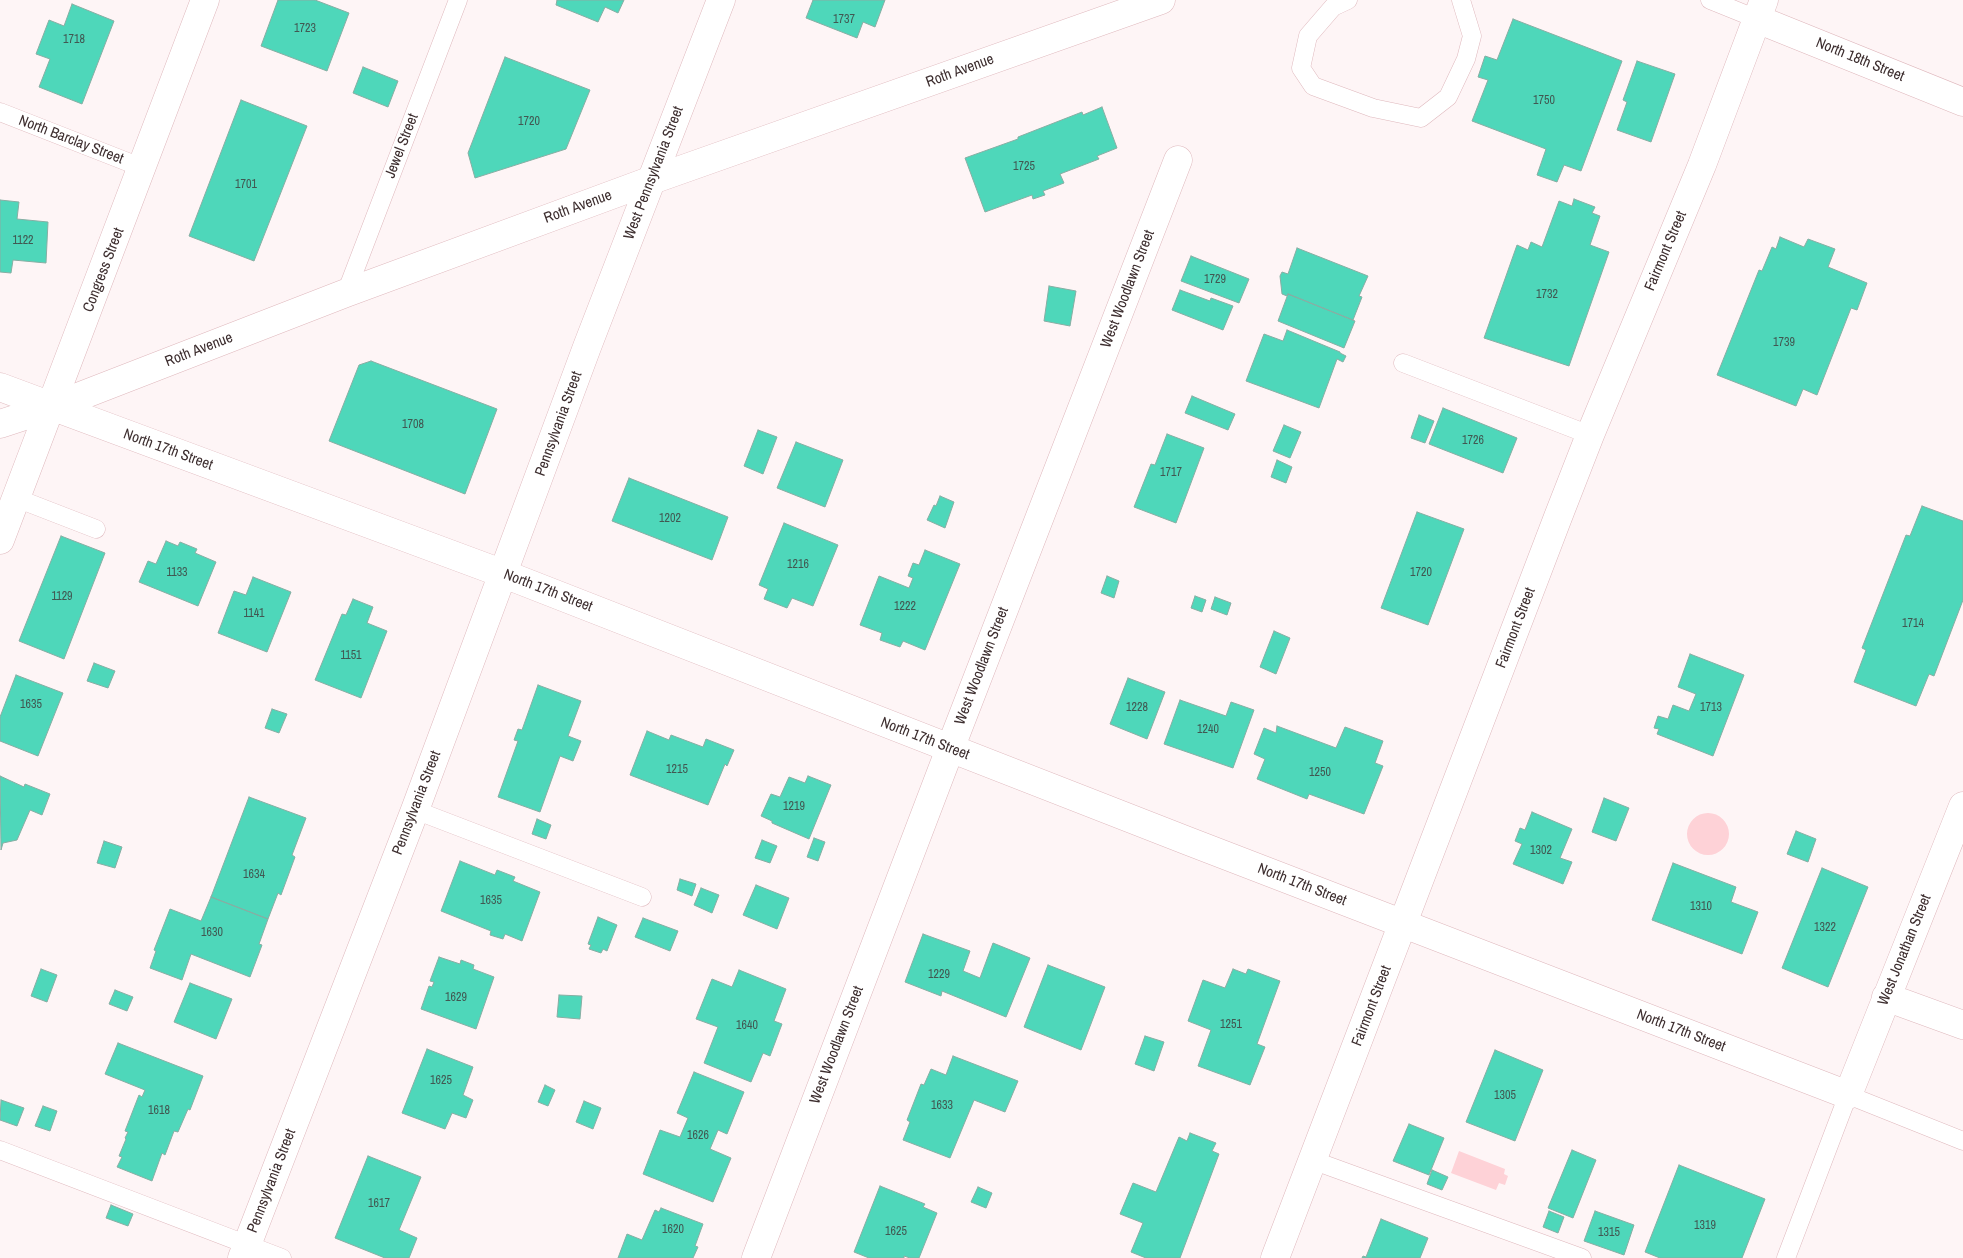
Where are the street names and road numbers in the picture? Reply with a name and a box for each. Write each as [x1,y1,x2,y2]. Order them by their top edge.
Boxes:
street label: North 18th Street [1813,34,1907,86]
street label: Roth Avenue [924,50,996,92]
street label: West Pennsylvania Street [620,104,688,242]
street label: Jewel Street [381,111,423,181]
street label: North Barclay Street [16,112,126,168]
street label: Roth Avenue [542,186,614,228]
street label: Fairmont Street [1641,208,1691,294]
street label: Congress Street [80,225,128,315]
street label: West Woodlawn Street [1097,228,1159,350]
street label: Roth Avenue [163,329,235,371]
street label: Pennsylvania Street [532,369,586,479]
street label: North 17th Street [121,426,215,474]
street label: North 17th Street [501,566,595,616]
street label: Fairmont Street [1492,585,1540,671]
street label: West Woodlawn Street [951,605,1013,727]
street label: North 17th Street [878,714,972,764]
street label: Pennsylvania Street [389,748,445,858]
street label: North 17th Street [1255,860,1349,910]
street label: West Jonathan Street [1875,892,1935,1008]
street label: Fairmont Street [1348,963,1396,1049]
street label: West Woodlawn Street [806,984,868,1106]
street label: North 17th Street [1634,1006,1728,1056]
street label: Pennsylvania Street [244,1126,300,1236]

